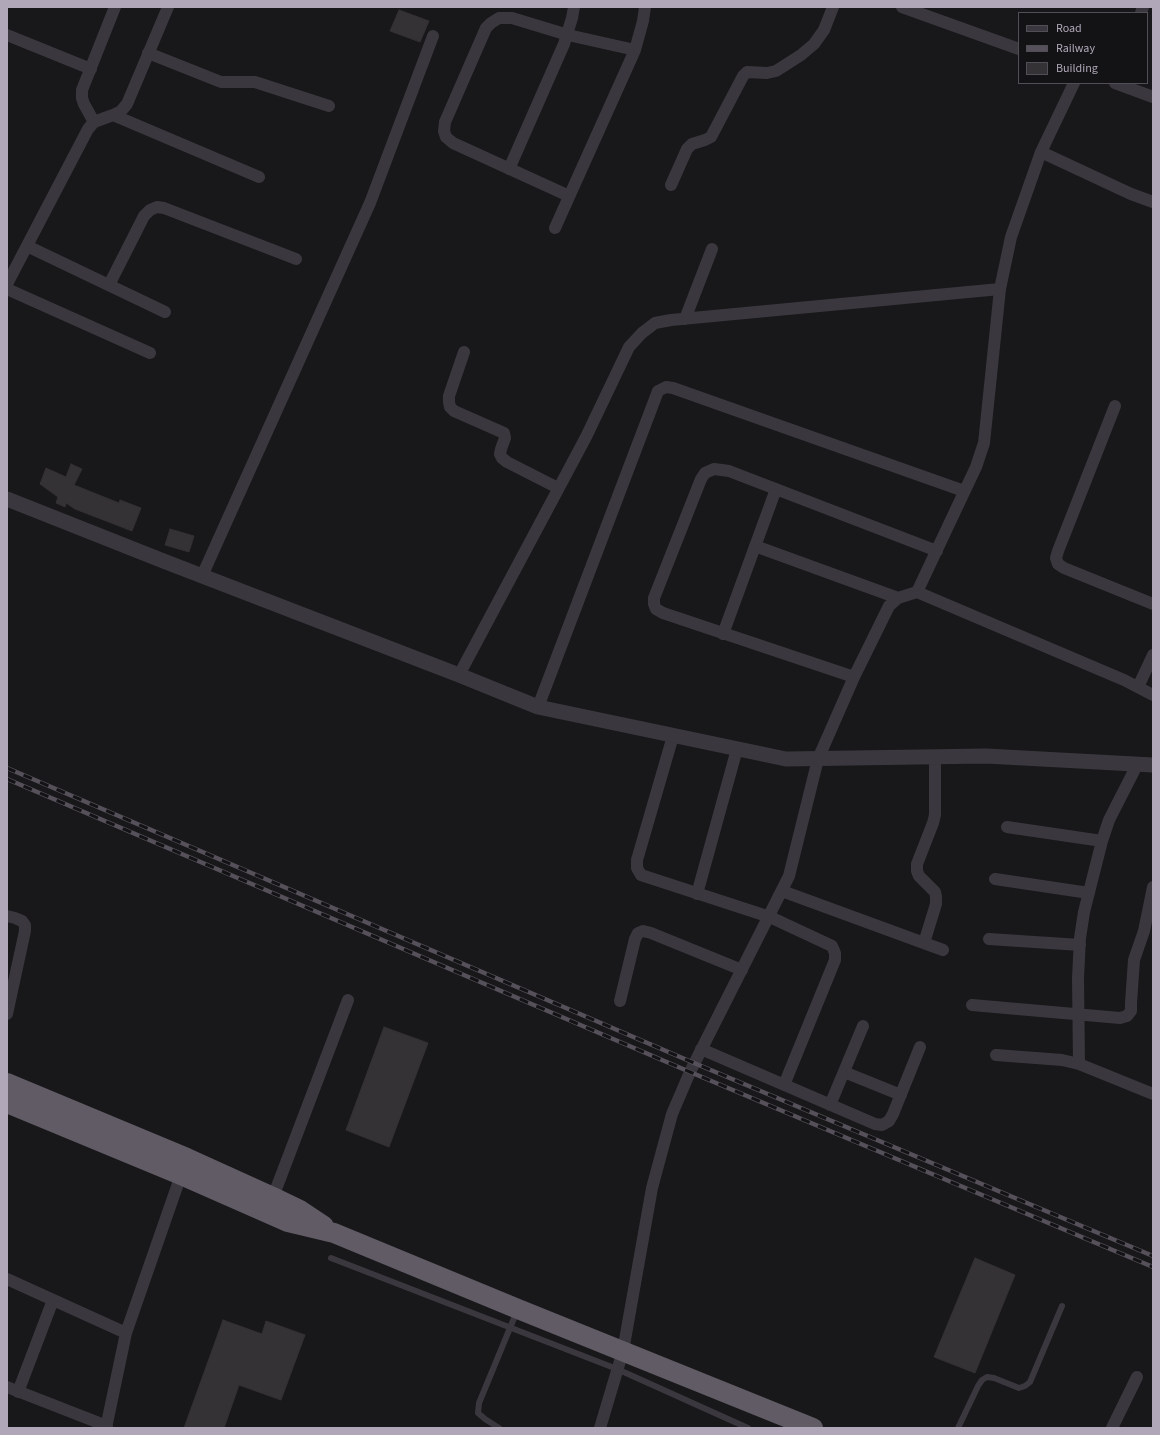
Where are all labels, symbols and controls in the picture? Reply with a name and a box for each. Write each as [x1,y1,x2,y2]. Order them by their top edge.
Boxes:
legend [1018,12,1148,84]
text: Road [1056,20,1082,37]
text: Railway [1056,40,1095,57]
text: Building [1056,60,1098,77]

